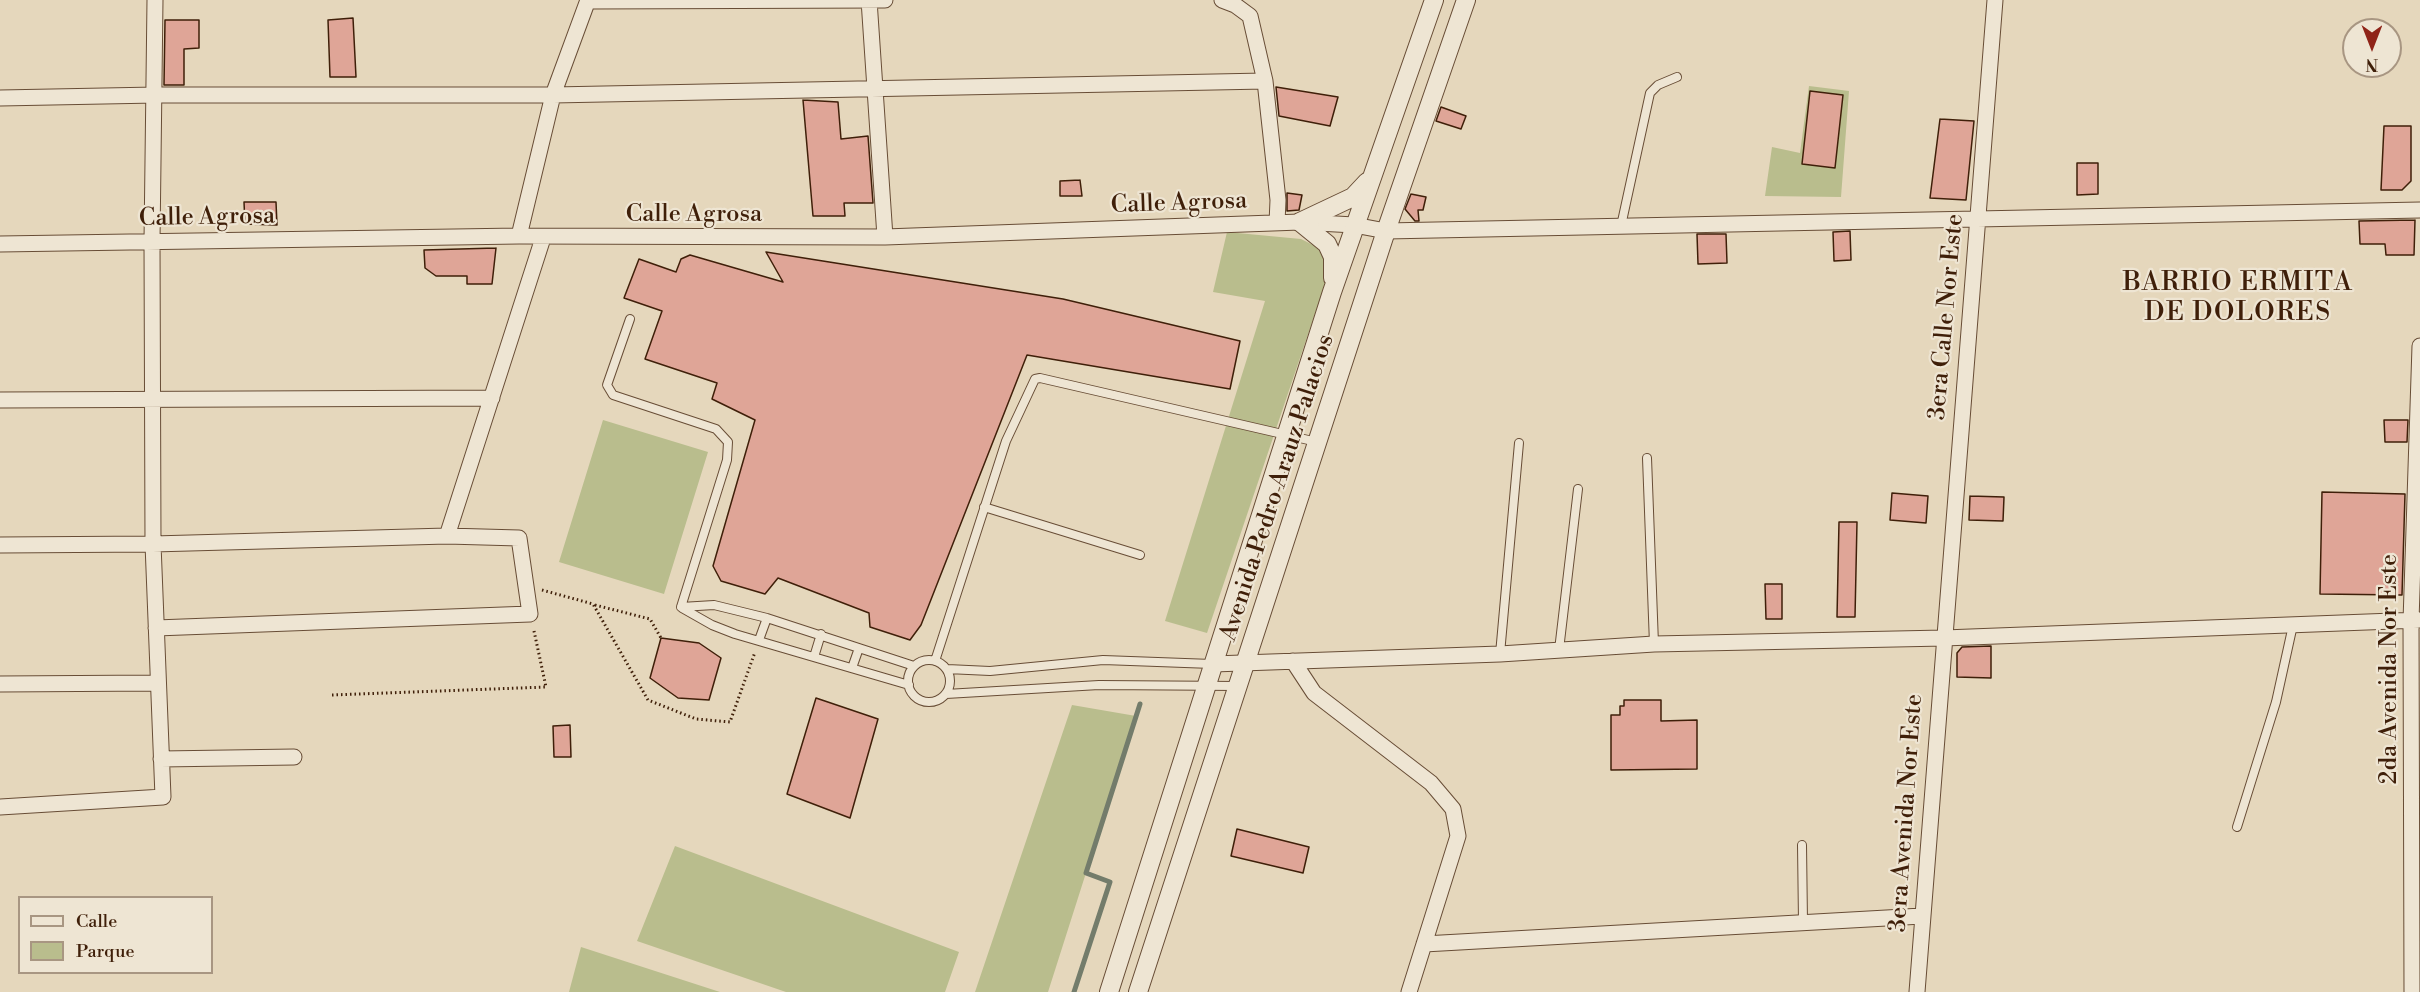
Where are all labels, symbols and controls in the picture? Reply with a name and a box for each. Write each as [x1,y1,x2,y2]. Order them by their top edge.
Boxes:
north arrow [2342,18,2402,78]
text: N [2366,54,2378,74]
street label: Calle Agrosa [1110,187,1248,221]
street label: Calle Agrosa [626,201,762,229]
street label: Calle Agrosa [139,202,275,234]
street label: 3era Calle Nor Este [1924,213,1970,421]
district label: BARRIO ERMITA DE DOLORES [2123,268,2353,330]
street label: Avenida Pedro Arauz Palacios [1215,331,1341,645]
street label: 2da Avenida Nor Este [2376,554,2404,784]
street label: 3era Avenida Nor Este [1884,693,1930,933]
legend [18,896,213,974]
text: Calle [76,910,117,933]
text: Parque [76,940,135,963]

